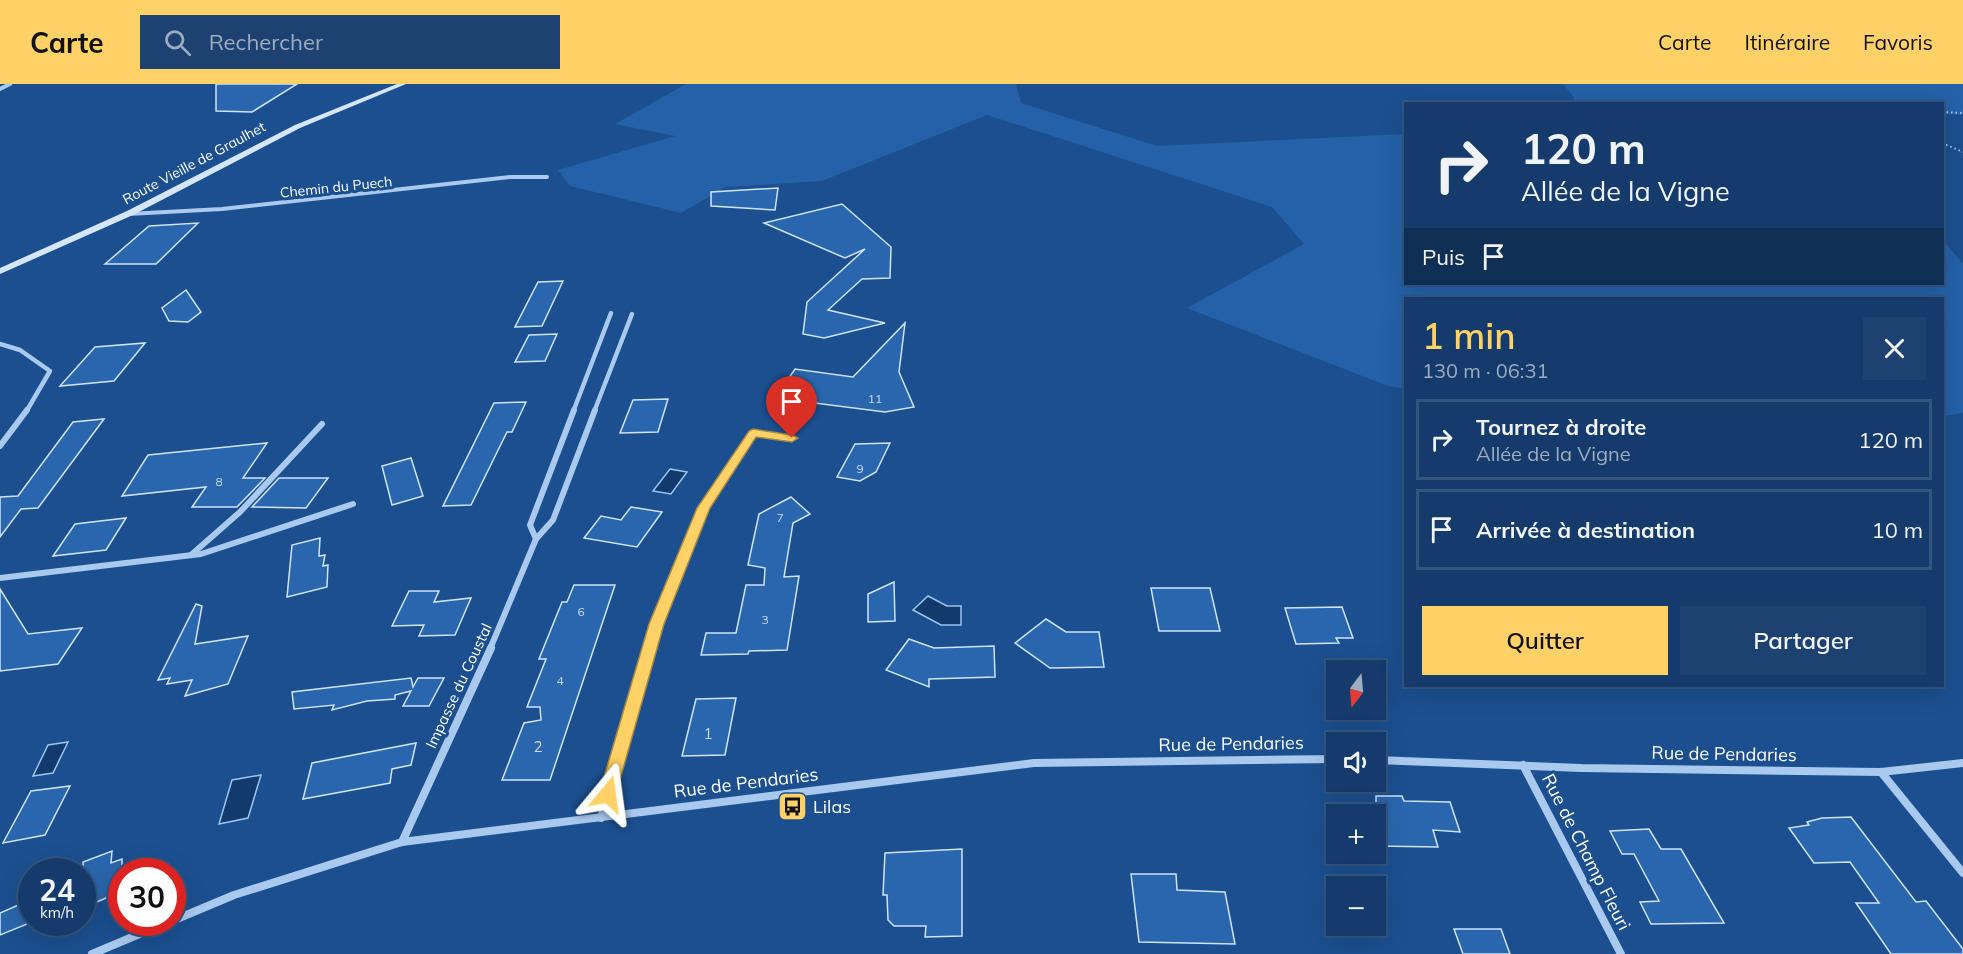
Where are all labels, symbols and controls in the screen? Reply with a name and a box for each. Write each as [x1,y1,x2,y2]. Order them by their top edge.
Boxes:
search box [140,15,560,69]
text: Carte [30,25,104,60]
icon: search [161,26,194,59]
text: Rechercher [209,28,323,56]
text: Carte [1658,29,1712,55]
text: Itinéraire [1745,29,1830,55]
text: Favoris [1863,29,1933,55]
street label: Route Vieille de Graulhet [120,118,269,208]
text: 120 m [1521,122,1646,175]
icon: right [1422,126,1500,204]
street label: Chemin du Puech [279,172,393,202]
text: Allée de la Vigne [1521,174,1730,208]
icon: arrive [1477,240,1510,273]
text: Puis [1422,243,1465,271]
text: 1 min [1422,313,1516,358]
button: close [1863,317,1926,380]
text: 130 m · 06:31 [1422,358,1548,383]
pin [766,376,817,438]
icon: arrive [775,385,808,418]
house number: 11 [868,391,882,406]
text: Tournez à droite [1476,413,1646,441]
icon: right [1425,423,1458,456]
text: 120 m [1858,426,1923,454]
text: Allée de la Vigne [1476,441,1631,466]
house number: 9 [856,461,864,476]
house number: 8 [215,474,223,489]
house number: 7 [776,510,784,525]
icon: arrive [1425,513,1458,546]
text: Arrivée à destination [1476,516,1695,544]
text: 10 m [1872,516,1923,544]
house number: 6 [577,604,585,619]
button: Quitter [1422,606,1668,675]
button: Partager [1680,606,1926,675]
house number: 3 [761,612,769,627]
street label: Impasse du Coustal [421,620,496,751]
north arrow [1326,660,1386,720]
map controls [1326,660,1386,936]
house number: 4 [556,673,564,688]
house number: 1 [703,724,713,743]
street label: Rue de Pendaries [1158,731,1304,756]
button: sound [1326,732,1386,792]
house number: 2 [533,737,543,756]
street label: Rue de Pendaries [1651,741,1797,766]
position arrow [576,762,640,826]
street label: Rue de Pendaries [672,762,820,803]
street label: Rue de Champ Fleuri [1537,769,1636,934]
bus stop icon: Lilas [776,791,808,823]
place label: Lilas [813,795,851,818]
button: + [1326,804,1386,864]
speed limit sign: 30 [108,858,186,936]
text: 24 [39,871,75,909]
button: − [1326,876,1386,936]
text: km/h [40,903,74,922]

